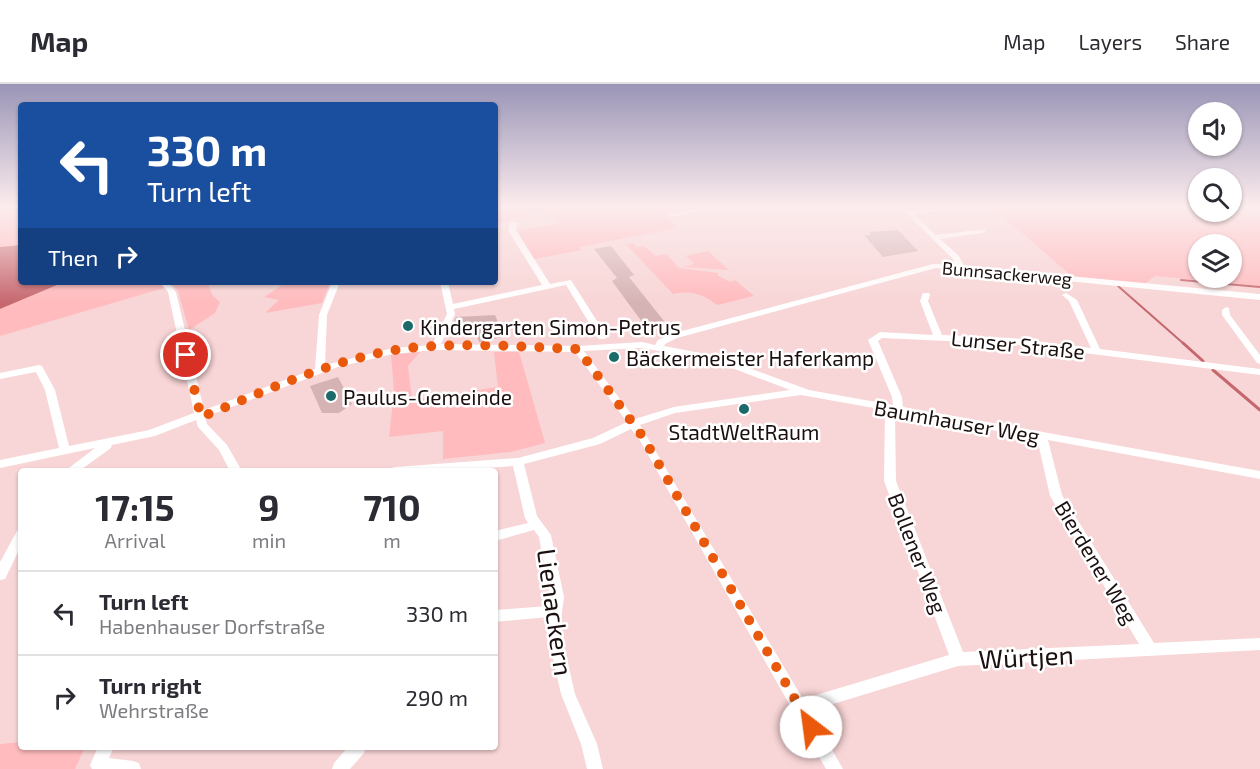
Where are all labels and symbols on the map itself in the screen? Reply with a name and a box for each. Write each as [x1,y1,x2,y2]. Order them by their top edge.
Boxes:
street label: Bunnsackerweg [941,256,1073,290]
place label: Kindergarten Simon-Petrus [420,314,681,339]
marker: Kindergarten Simon-Petrus [401,319,415,333]
street label: Lunser Straße [950,325,1086,363]
pin [160,329,211,380]
place label: Bäckermeister Haferkamp [626,345,874,370]
marker: Bäckermeister Haferkamp [607,350,621,364]
place label: Paulus-Gemeinde [343,384,512,409]
marker: Paulus-Gemeinde [324,389,338,403]
street label: Baumhauser Weg [872,394,1042,448]
marker: StadtWeltRaum [737,402,751,416]
place label: StadtWeltRaum [669,419,820,444]
street label: Bollener Weg [884,489,953,617]
street label: Bierdener Weg [1050,496,1144,628]
street label: Lienackern [532,546,580,678]
street label: Würtjen [978,638,1074,674]
position arrow [779,695,843,759]

